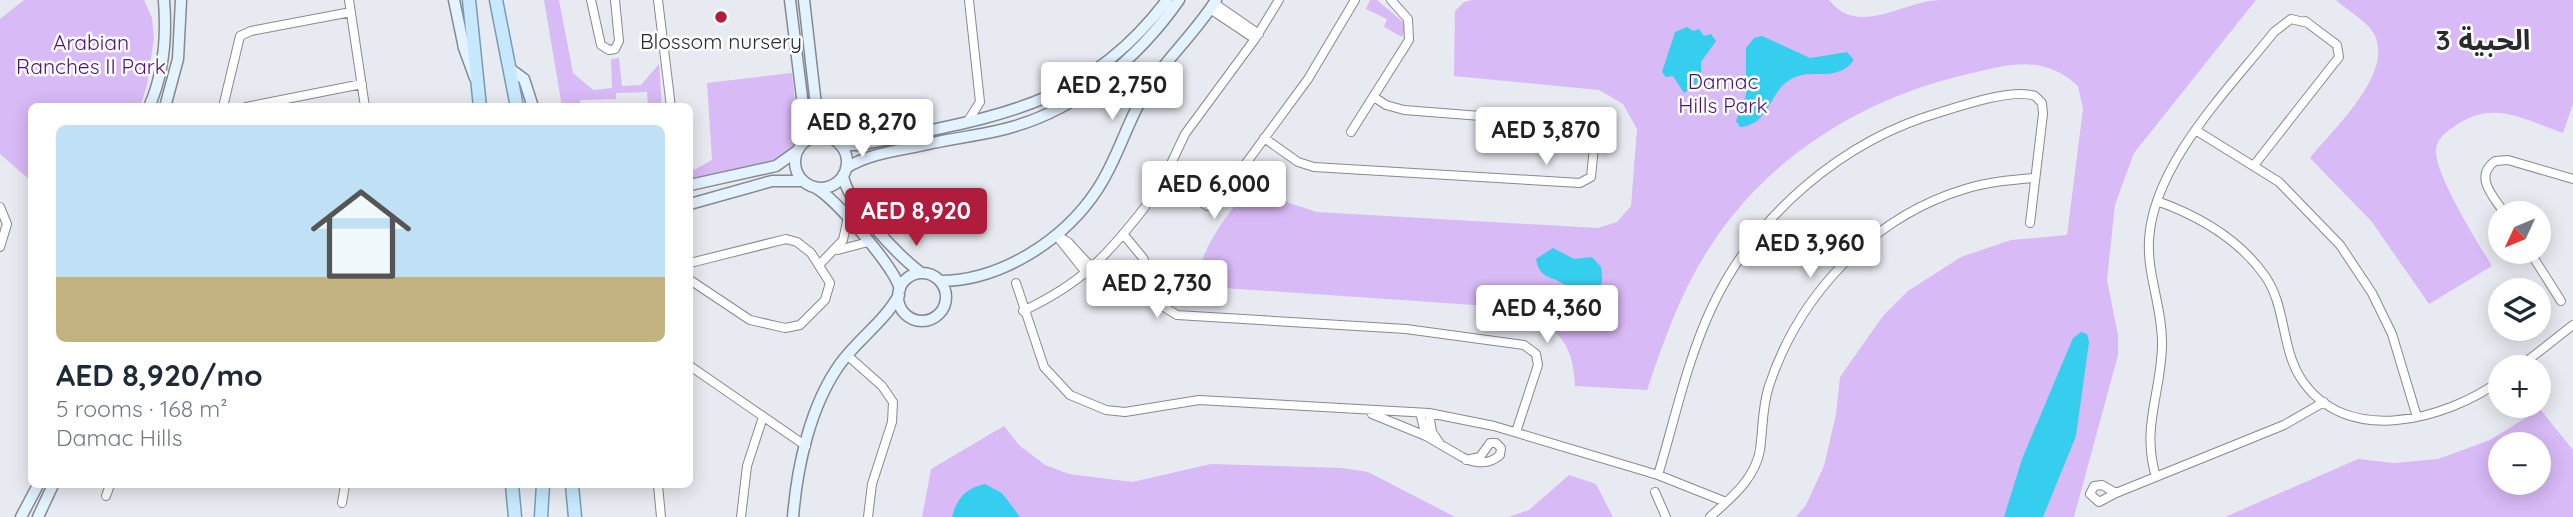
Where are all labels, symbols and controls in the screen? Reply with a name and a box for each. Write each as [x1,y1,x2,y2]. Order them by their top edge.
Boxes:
marker: Blossom nursery [713,9,729,25]
district label: الحبية 3 [2436,22,2530,57]
place label: Blossom nursery [640,28,802,54]
park label: Arabian Ranches II Park [16,29,166,79]
pin: AED 2,750 [1032,62,1192,122]
park label: Damac Hills Park [1678,68,1768,118]
text: AED 2,750 [1057,70,1167,99]
pin: AED 8,270 [782,100,942,159]
text: AED 8,270 [807,107,917,136]
pin: AED 3,870 [1466,108,1626,167]
text: AED 3,870 [1492,115,1600,144]
pin: AED 6,000 [1134,162,1294,221]
text: AED 6,000 [1158,169,1270,198]
icon: home [298,171,424,297]
pin: AED 8,920 [836,188,996,248]
text: AED 8,920 [861,196,971,225]
north arrow [2488,201,2552,264]
map controls [2488,201,2551,495]
pin: AED 3,960 [1730,220,1890,280]
text: AED 3,960 [1755,228,1865,257]
pin: AED 2,730 [1077,260,1237,320]
text: AED 2,730 [1102,268,1212,297]
button: layers [2488,278,2551,341]
pin: AED 4,360 [1467,286,1627,345]
text: AED 4,360 [1492,293,1602,322]
button: + [2488,355,2551,418]
text: AED 8,920/mo [56,356,263,394]
text: 5 rooms · 168 m² [56,394,228,423]
text: Damac Hills [56,423,182,452]
button: − [2488,432,2551,495]

